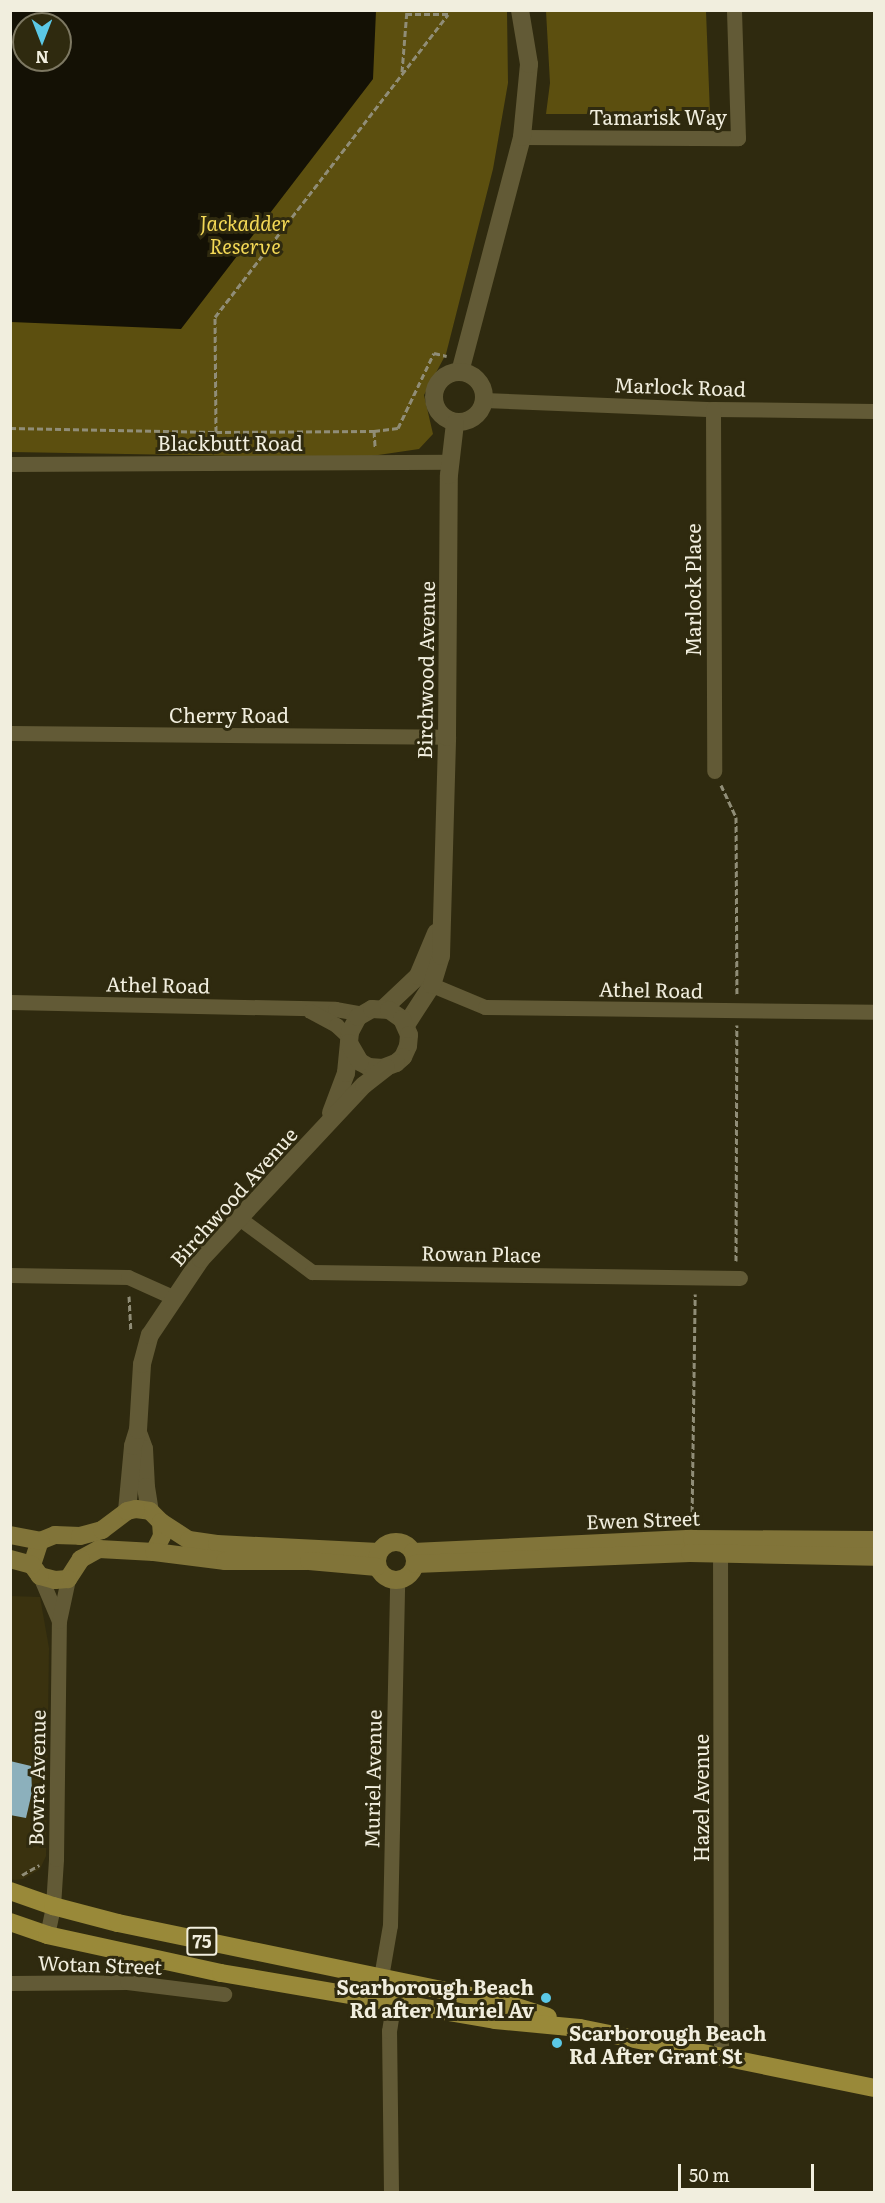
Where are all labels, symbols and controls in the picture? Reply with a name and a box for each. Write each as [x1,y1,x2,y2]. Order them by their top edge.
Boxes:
north arrow [12,12,72,72]
text: N [35,46,49,70]
street label: Tamarisk Way [589,104,727,128]
park label: Jackadder Reserve [200,210,290,257]
street label: Marlock Road [614,372,746,400]
street label: Blackbutt Road [157,430,303,454]
street label: Marlock Place [680,523,704,657]
street label: Birchwood Avenue [411,581,439,759]
street label: Cherry Road [169,702,289,726]
street label: Athel Road [106,971,210,997]
street label: Athel Road [599,976,703,1002]
street label: Birchwood Avenue [164,1122,302,1270]
street label: Rowan Place [421,1240,541,1266]
street label: Ewen Street [586,1505,700,1533]
street label: Muriel Avenue [359,1709,385,1849]
street label: Bowra Avenue [23,1710,49,1846]
street label: Hazel Avenue [688,1734,712,1862]
road number: 75 [186,1926,218,1956]
street label: Wotan Street [37,1950,163,1978]
place label: Scarborough Beach Rd after Muriel Av [336,1974,534,2021]
marker: Scarborough Beach Rd after Muriel Av [539,1991,553,2005]
place label: Scarborough Beach Rd After Grant St [569,2020,767,2067]
marker: Scarborough Beach Rd After Grant St [550,2036,564,2050]
scale bar [681,2152,818,2190]
text: 50 m [689,2161,730,2188]

